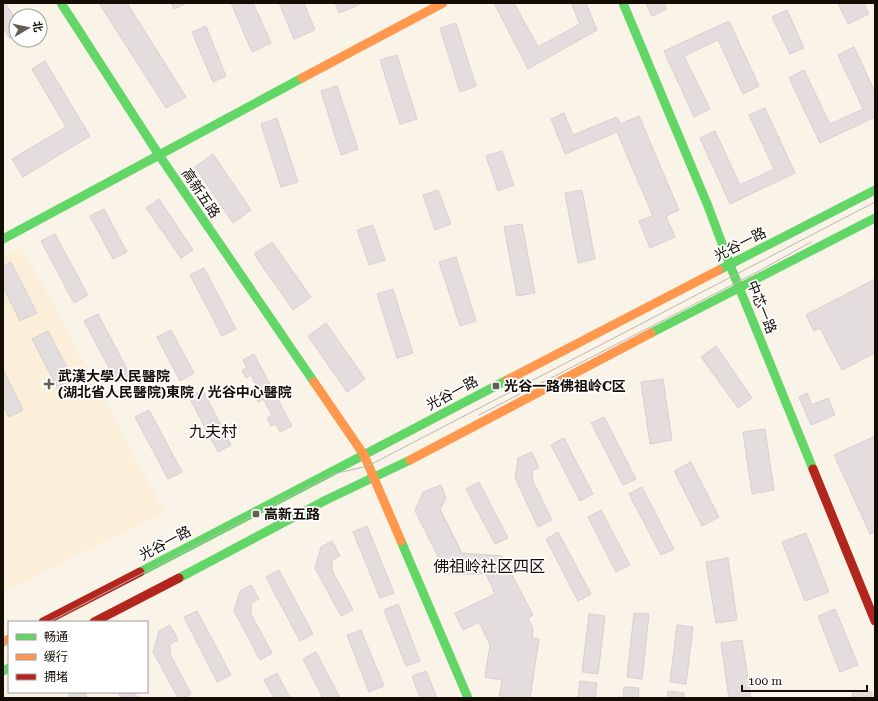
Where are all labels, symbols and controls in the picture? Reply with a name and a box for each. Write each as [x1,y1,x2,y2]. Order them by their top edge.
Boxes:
north arrow [8,8,48,48]
text: 北 [30,20,45,33]
street label: 高新五路 [179,165,223,221]
street label: 光谷一路 [711,224,769,264]
street label: 中芯一路 [744,278,780,336]
place label: 武漢大學人民醫院 (湖北省人民醫院)東院 / 光谷中心醫院 [58,368,292,400]
street label: 光谷一路 [424,373,480,413]
marker: 武漢大學人民醫院 (湖北省人民醫院)東院 / 光谷中心醫院 [43,378,55,390]
place label: 光谷一路佛祖岭C区 [504,378,626,394]
marker: 光谷一路佛祖岭C区 [491,381,501,391]
district label: 九夫村 [189,422,237,441]
place label: 高新五路 [264,506,320,522]
marker: 高新五路 [251,509,261,519]
street label: 光谷一路 [137,523,193,563]
district label: 佛祖岭社区四区 [433,557,545,576]
legend [8,621,148,693]
text: 畅通 [44,630,68,644]
text: 缓行 [44,650,68,664]
scale bar [742,667,867,693]
text: 拥堵 [44,670,68,684]
text: 100 m [748,674,782,688]

